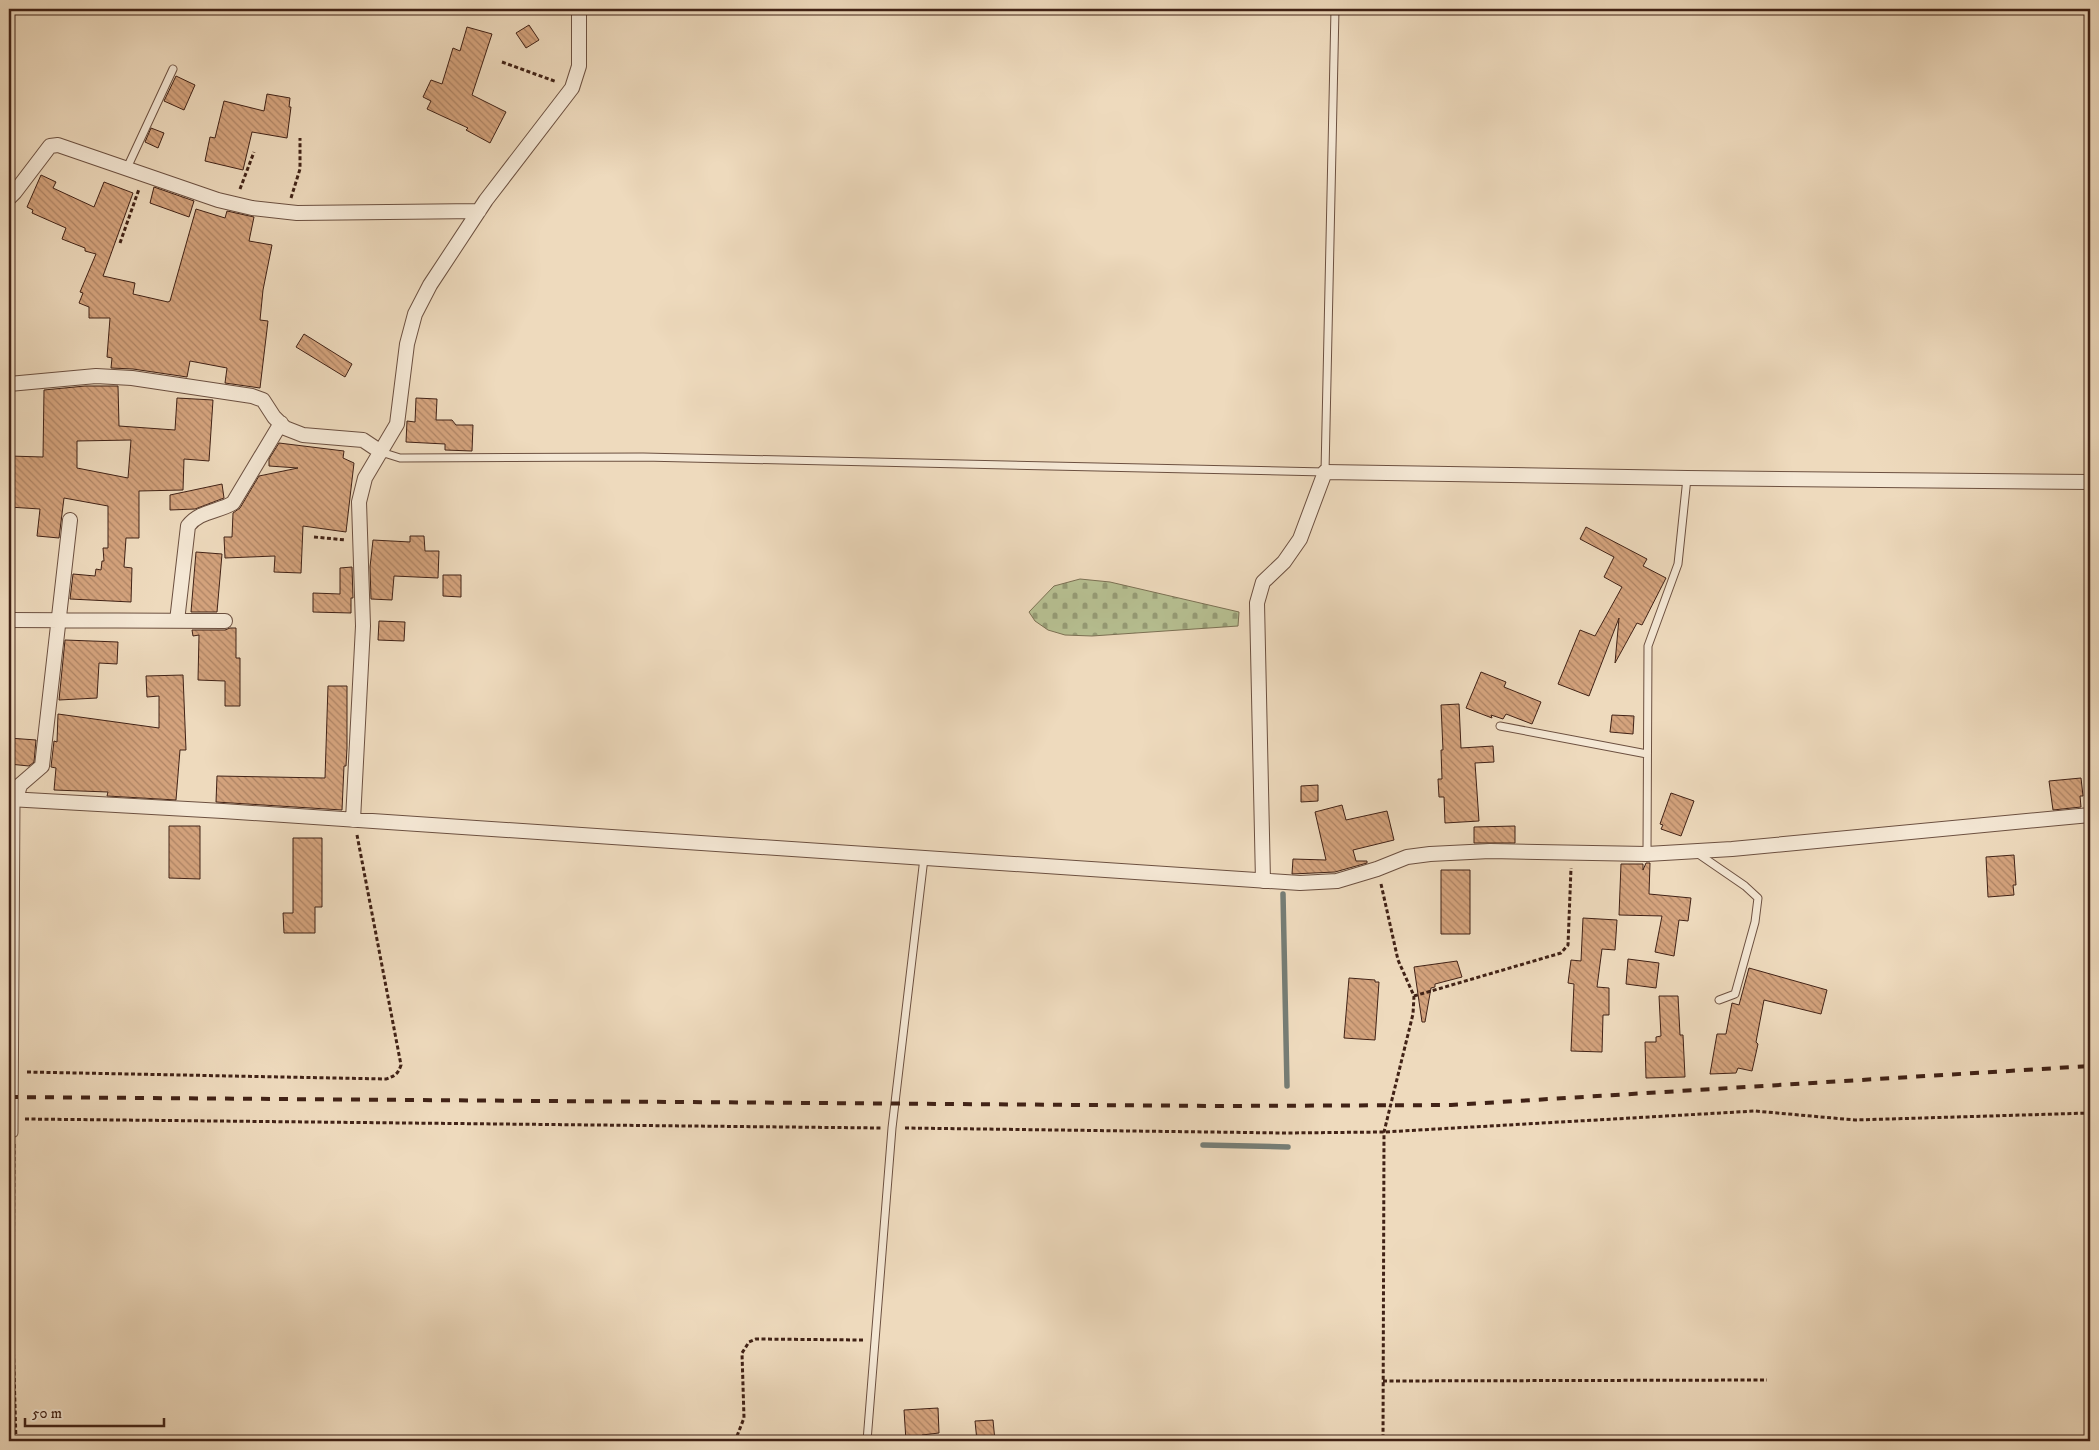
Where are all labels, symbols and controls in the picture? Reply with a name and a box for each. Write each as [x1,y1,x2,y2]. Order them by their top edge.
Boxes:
scale bar [25,1395,164,1427]
text: 50 m [32,1404,62,1423]

